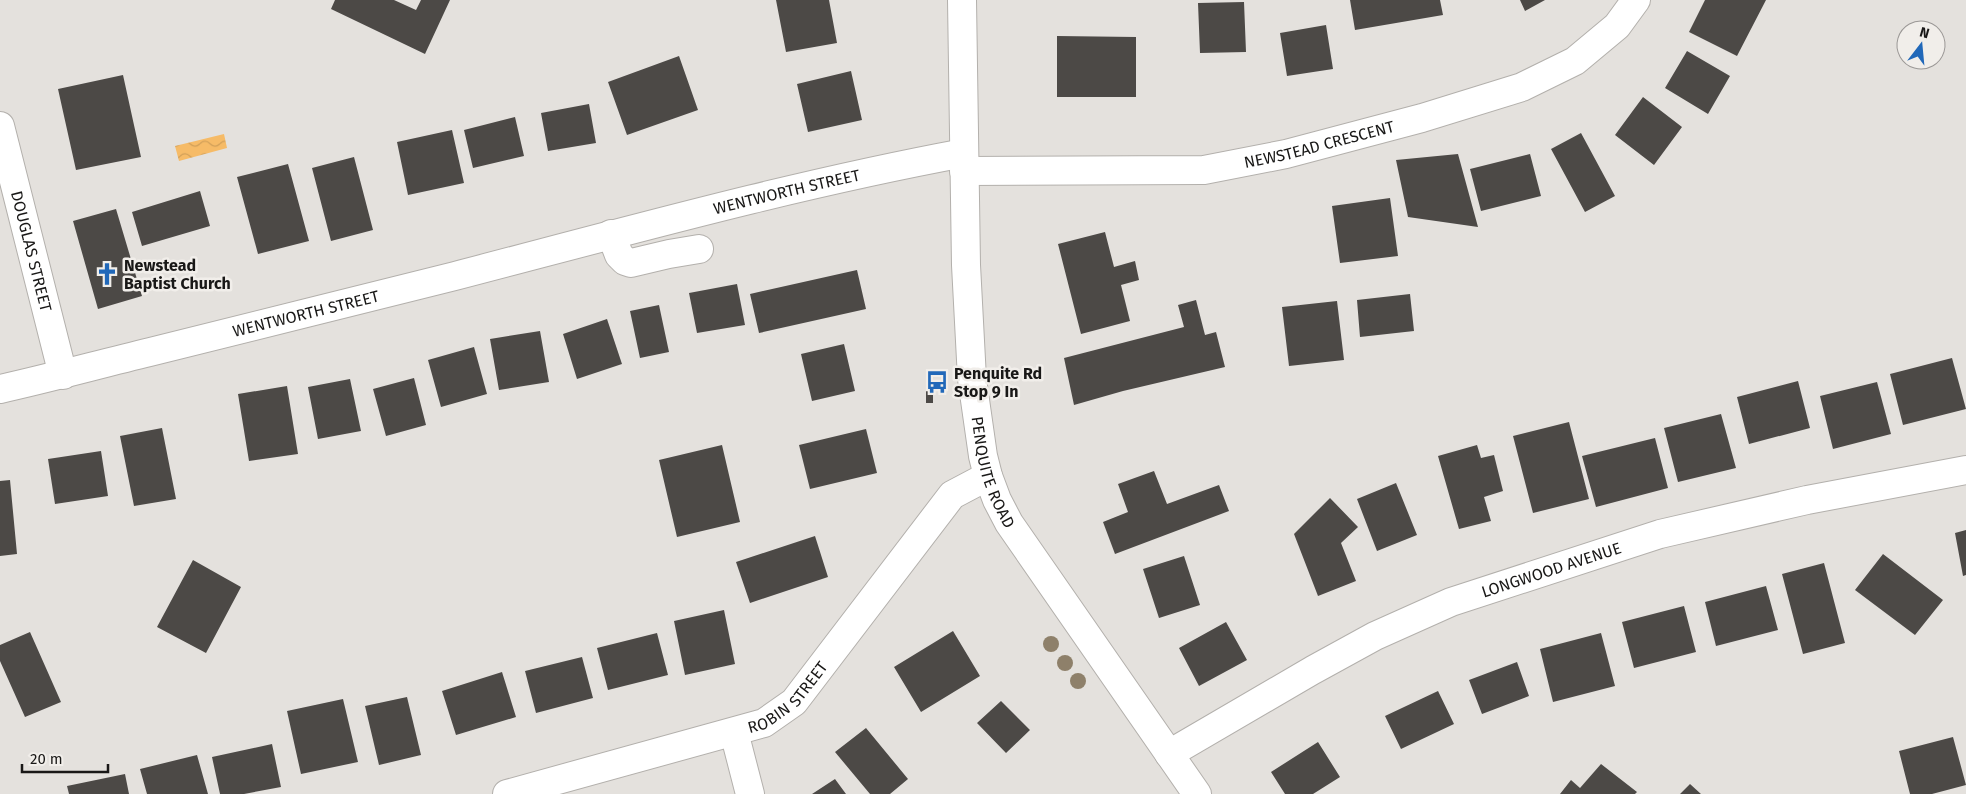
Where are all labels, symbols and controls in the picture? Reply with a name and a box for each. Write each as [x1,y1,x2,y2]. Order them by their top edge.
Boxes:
north arrow [1896,20,1946,70]
text: N [1918,24,1931,42]
street label: NEWSTEAD CRESCENT [1242,116,1397,171]
street label: WENTWORTH STREET [711,165,862,218]
street label: DOUGLAS STREET [7,189,56,314]
place label: Newstead Baptist Church [124,256,231,293]
church icon: Newstead Baptist Church [94,261,120,287]
street label: WENTWORTH STREET [231,286,382,340]
place label: Penquite Rd Stop 9 In [954,364,1042,401]
bus stop icon: Penquite Rd Stop 9 In [924,369,950,395]
street label: PENQUITE ROAD [968,415,1019,531]
street label: LONGWOOD AVENUE [1479,538,1623,601]
street label: ROBIN STREET [745,657,832,737]
scale bar [22,742,109,774]
text: 20 m [30,750,63,768]

